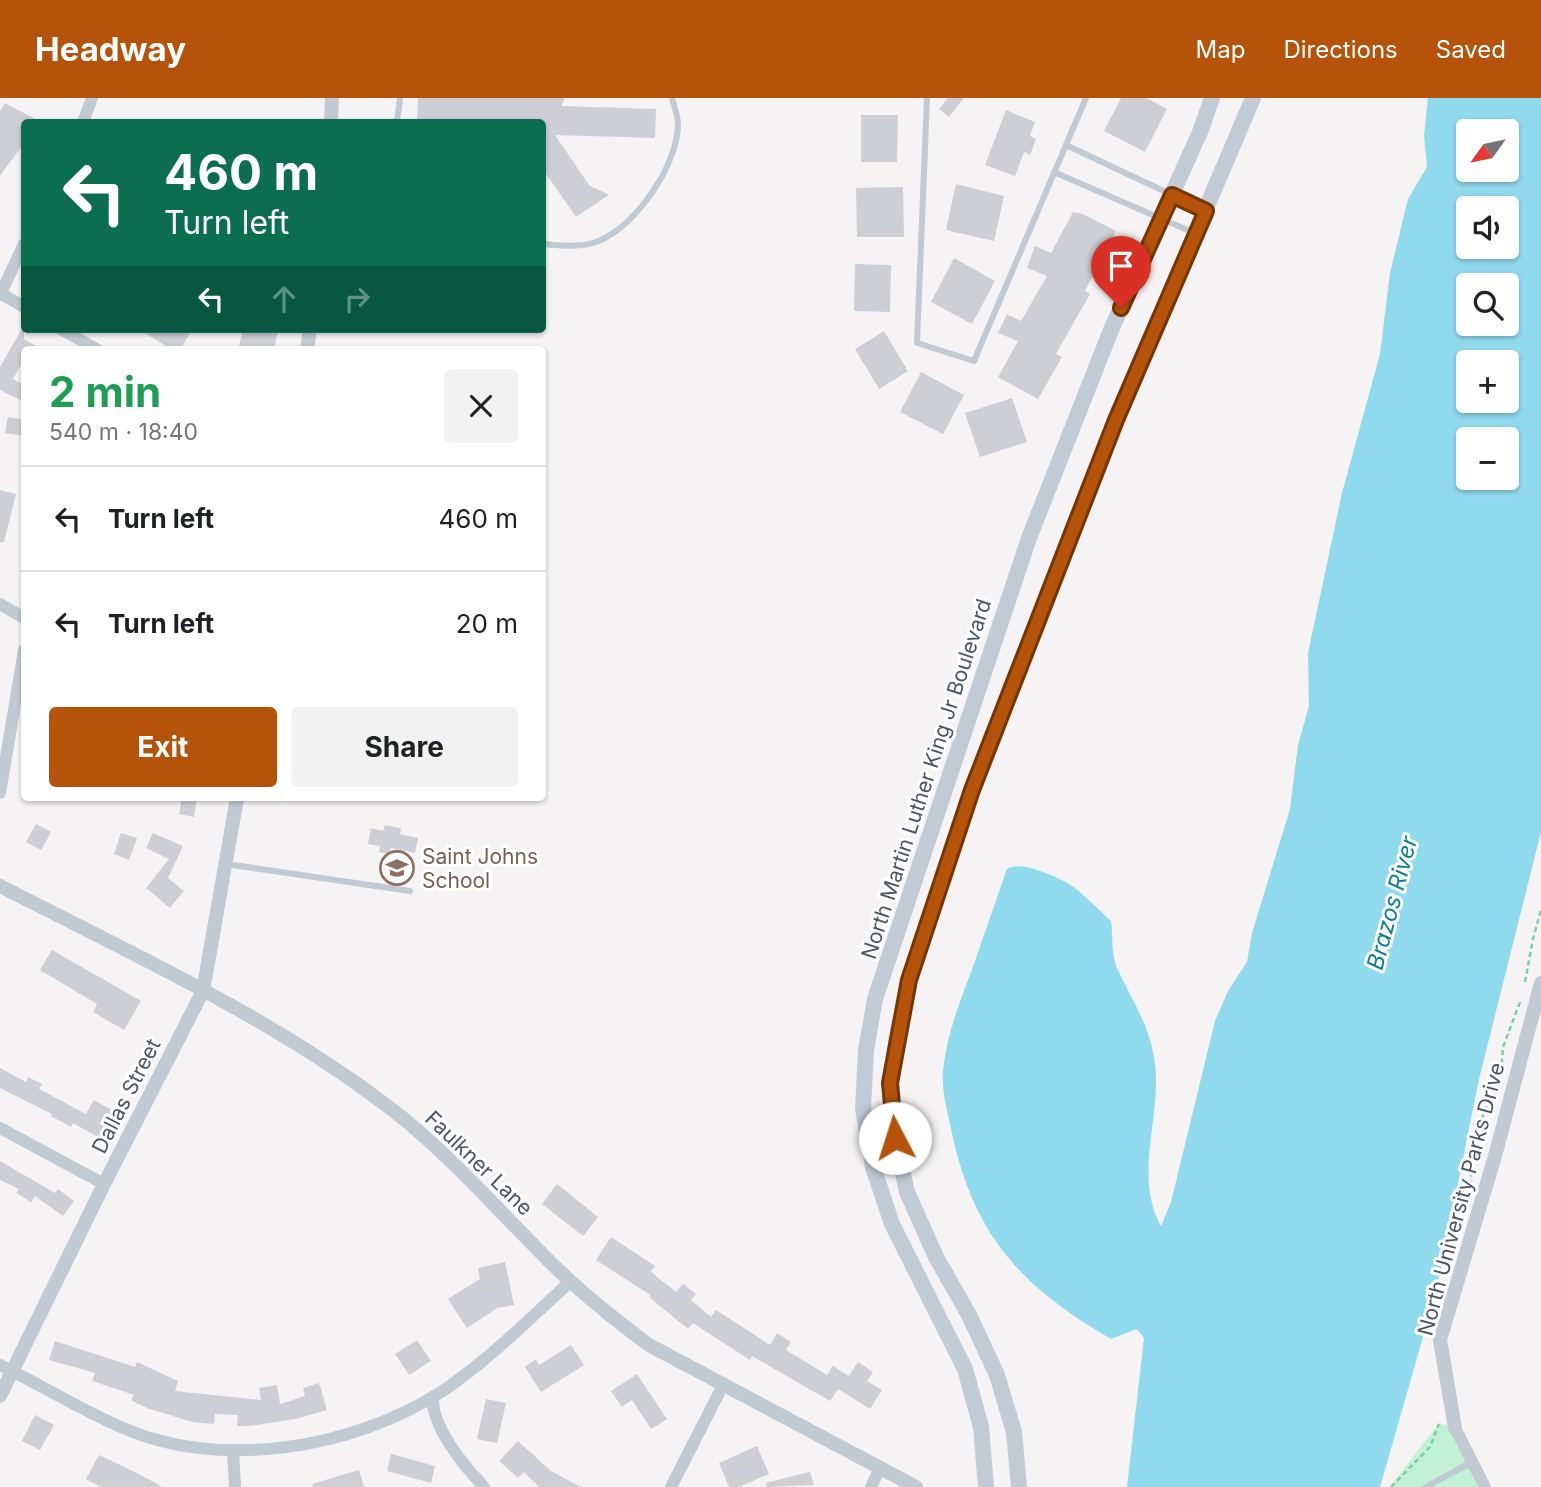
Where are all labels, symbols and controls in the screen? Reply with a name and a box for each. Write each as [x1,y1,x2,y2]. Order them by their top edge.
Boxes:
text: Headway [35,29,186,69]
text: Map [1196,35,1245,64]
text: Directions [1283,35,1398,64]
text: Saved [1436,35,1506,64]
north arrow [1456,119,1519,182]
map controls [1456,119,1519,490]
text: 460 m [164,143,318,202]
icon: left [49,147,140,238]
button: sound [1456,196,1519,259]
text: Turn left [164,203,289,242]
pin [1091,236,1151,308]
icon: arrive [1102,247,1140,285]
button: search [1456,273,1519,336]
icon: left [192,280,230,318]
icon: ahead [265,280,303,318]
icon: right [338,280,376,318]
button: + [1456,350,1519,413]
text: 2 min [49,366,161,417]
button: close [444,369,518,443]
text: 540 m · 18:40 [49,418,198,446]
button: − [1456,427,1519,490]
icon: left [49,500,87,538]
text: Turn left [108,503,214,534]
text: 460 m [439,503,518,534]
street label: North Martin Luther King Jr Boulevard [856,596,996,962]
icon: left [49,605,87,643]
text: Turn left [108,608,214,639]
text: 20 m [456,608,518,639]
button: Exit [49,707,277,787]
button: Share [291,707,518,787]
water label: Brazos River [1361,832,1424,973]
place label: Saint Johns School [422,844,538,893]
school or university icon: Saint Johns School [378,849,416,887]
street label: Dallas Street [86,1034,166,1157]
street label: North University Parks Drive [1412,1060,1510,1338]
position arrow [858,1101,932,1175]
street label: Faulkner Lane [420,1106,538,1220]

